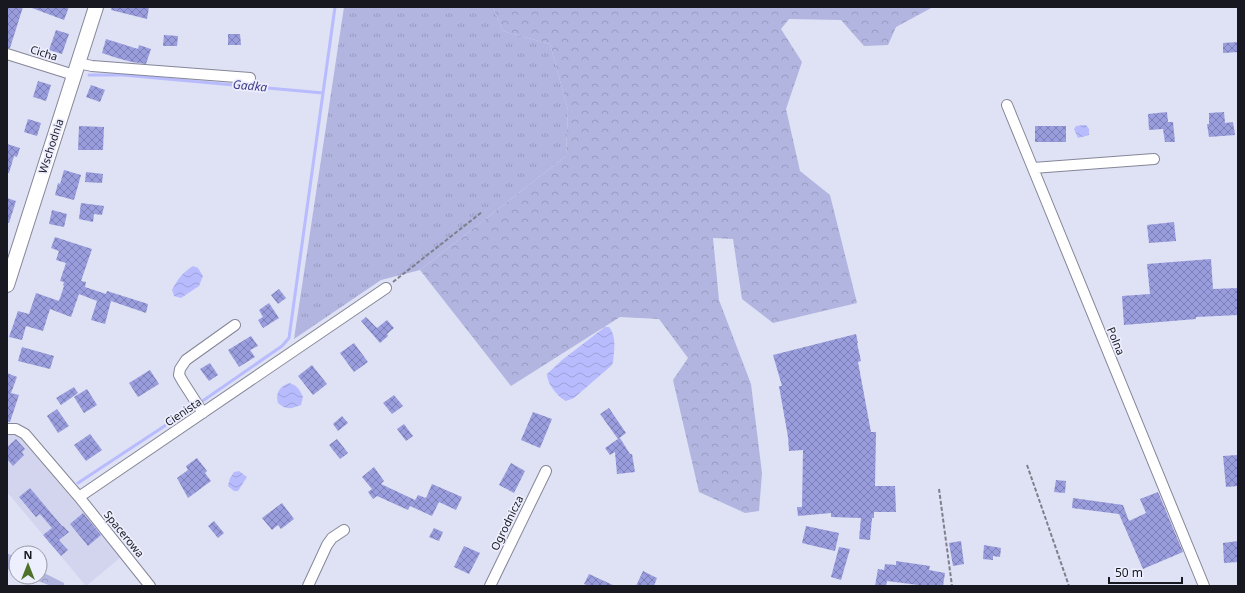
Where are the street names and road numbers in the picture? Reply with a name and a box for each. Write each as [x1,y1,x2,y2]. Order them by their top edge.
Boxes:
street label: Cicha [29,41,60,64]
street label: Wschodnia [35,117,66,175]
street label: Polna [1104,325,1129,357]
street label: Cienista [162,394,204,429]
street label: Ogrodnicza [487,493,526,553]
street label: Spacerowa [101,507,148,560]

